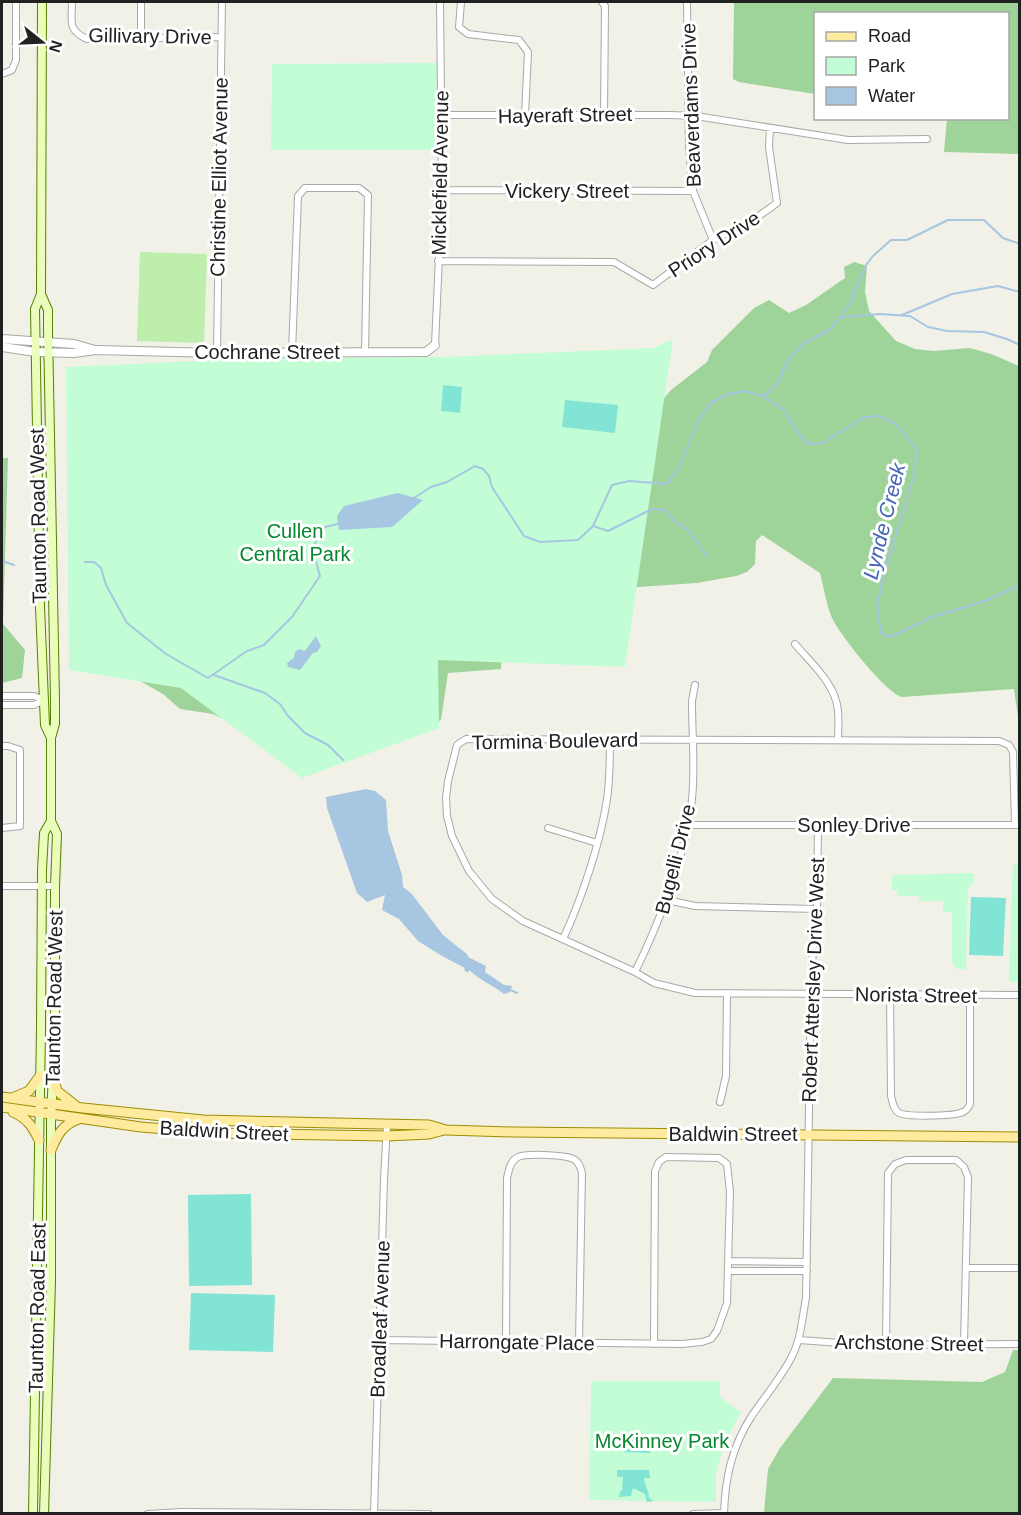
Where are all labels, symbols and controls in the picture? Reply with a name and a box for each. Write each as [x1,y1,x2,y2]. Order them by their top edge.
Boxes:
north arrow [12,12,72,72]
legend [814,12,1009,120]
street label: Beaverdams Drive [677,22,705,188]
street label: Gillivary Drive [88,24,212,48]
text: Road [868,26,911,46]
text: N [46,38,66,55]
text: Park [868,56,906,76]
street label: Christine Elliot Avenue [206,77,232,277]
text: Water [868,86,915,106]
street label: Micklefield Avenue [428,90,452,256]
street label: Hayeraft Street [498,103,633,127]
street label: Vickery Street [505,180,630,202]
street label: Priory Drive [664,206,764,282]
street label: Cochrane Street [194,341,340,363]
street label: Taunton Road West [25,428,51,604]
water label: Lynde Creek [858,459,910,581]
park label: Cullen Central Park [239,520,352,565]
street label: Tormina Boulevard [471,729,639,753]
street label: Bugelli Drive [651,802,699,916]
street label: Sonley Drive [797,814,911,836]
street label: Robert Attersley Drive West [798,857,828,1103]
street label: Taunton Road West [41,910,67,1086]
street label: Norista Street [855,983,978,1007]
street label: Baldwin Street [159,1117,289,1145]
street label: Baldwin Street [669,1123,798,1145]
street label: Taunton Road East [25,1222,49,1393]
street label: Broadleaf Avenue [366,1240,394,1398]
street label: Harrongate Place [439,1330,595,1354]
street label: Archstone Street [834,1331,984,1355]
park label: McKinney Park [595,1430,730,1452]

